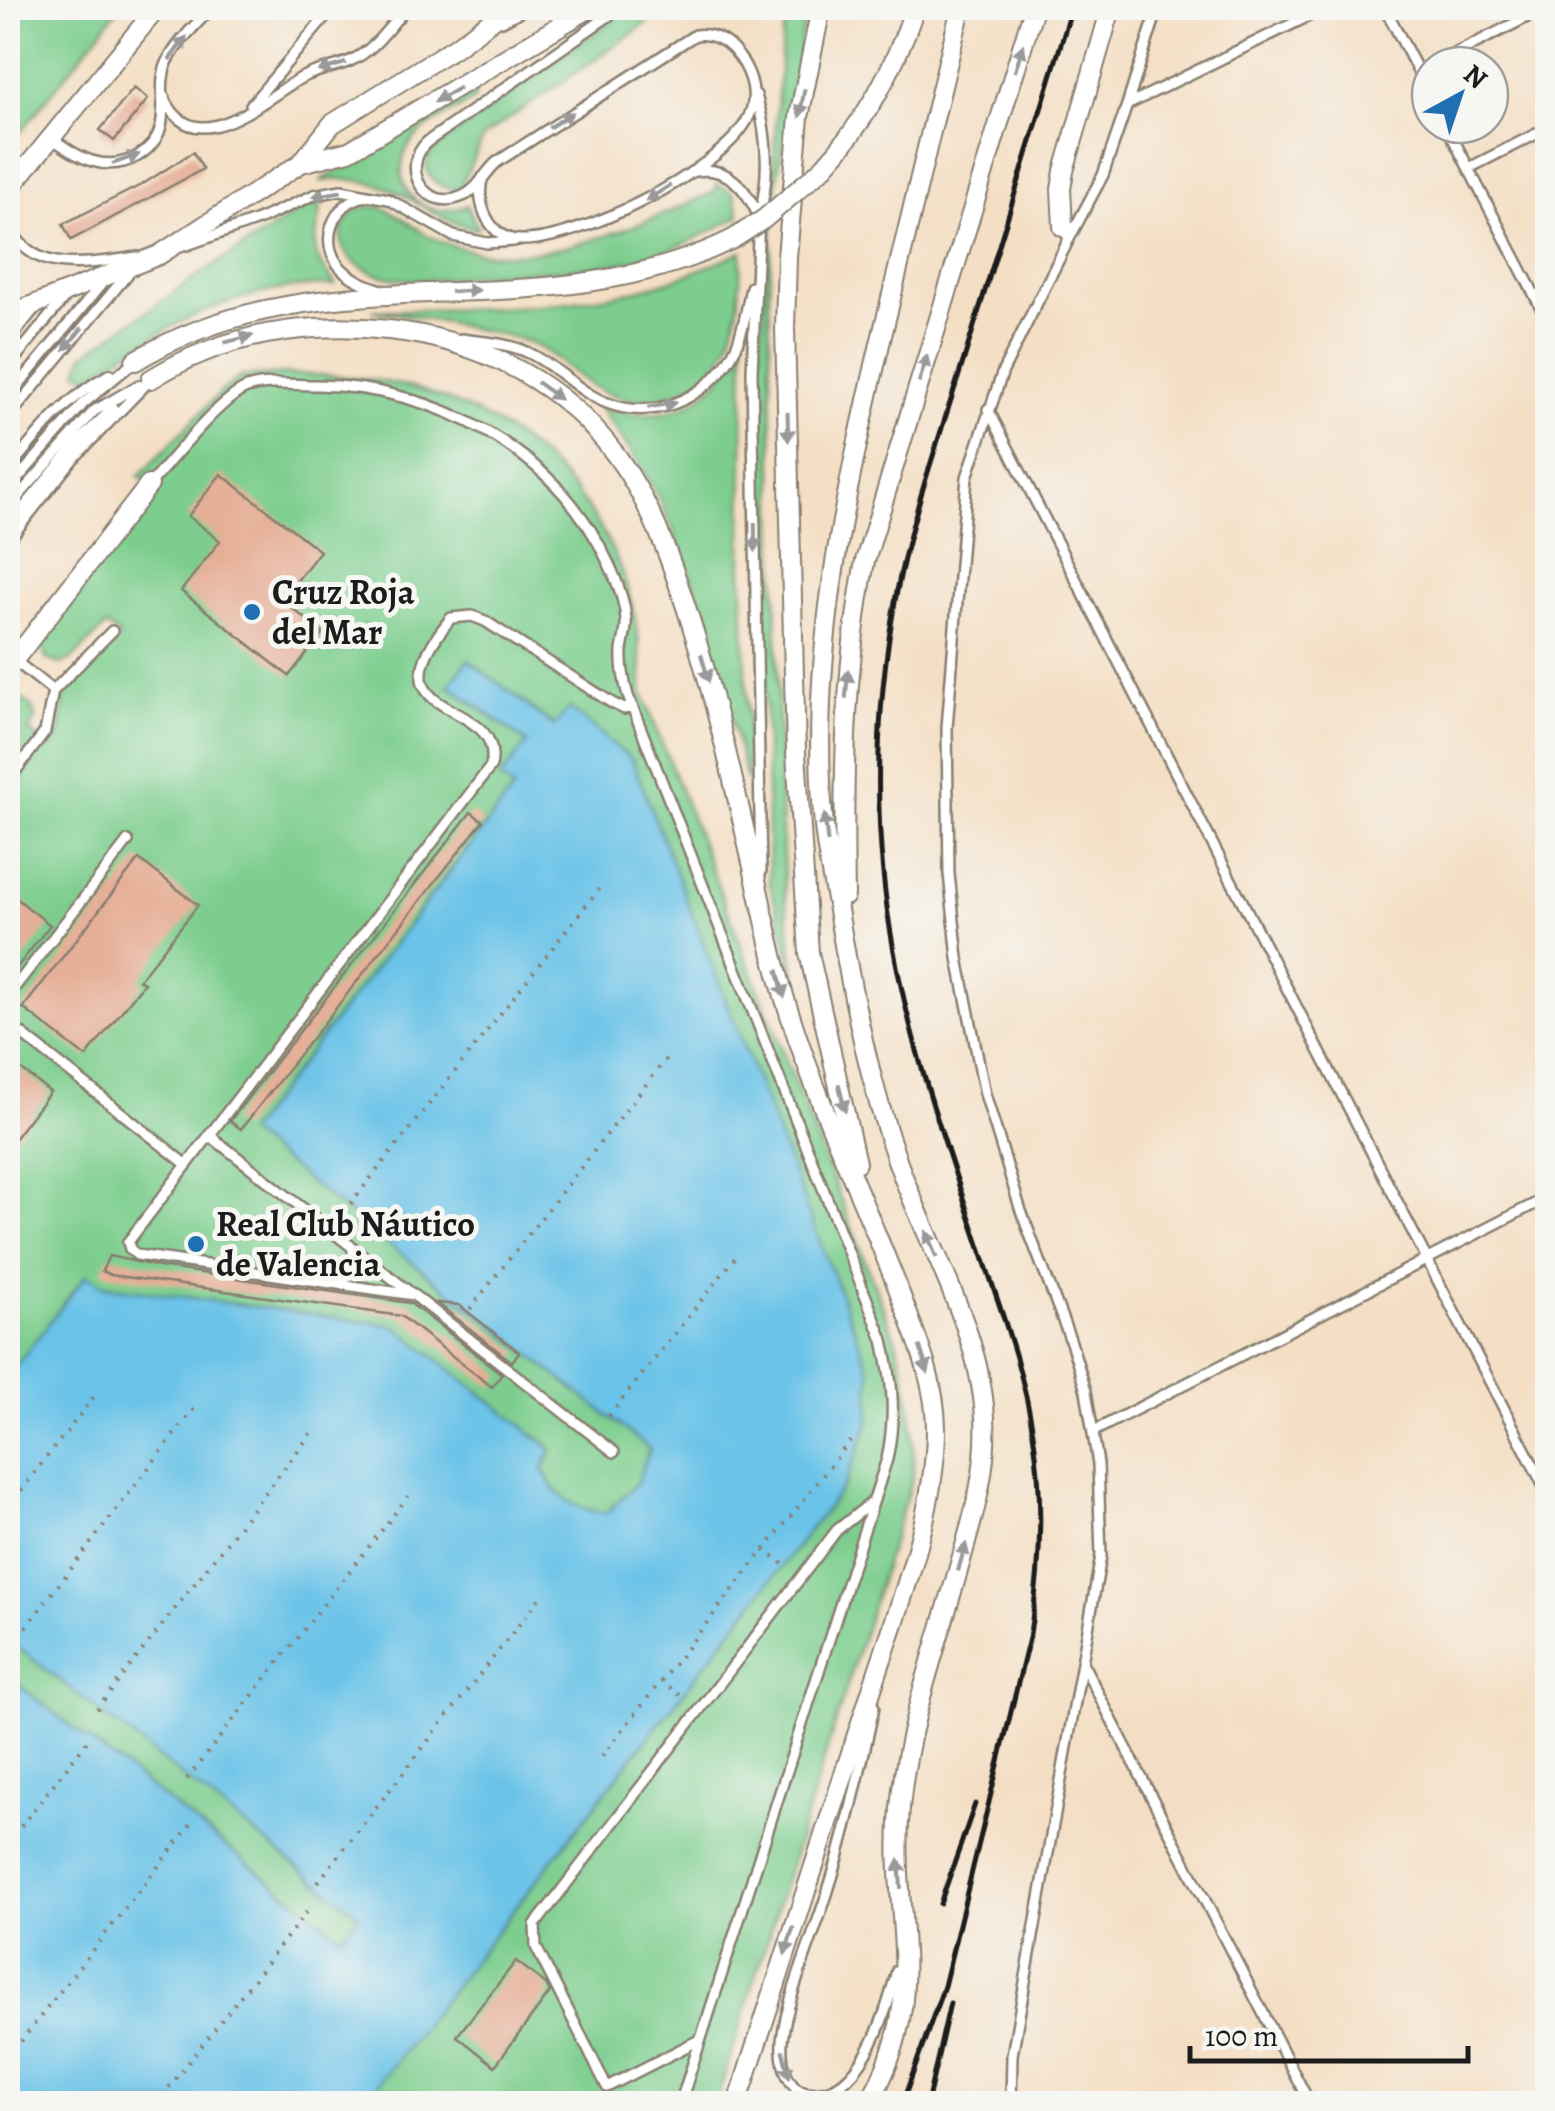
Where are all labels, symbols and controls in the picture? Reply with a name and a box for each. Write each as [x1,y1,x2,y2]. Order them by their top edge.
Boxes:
one-way arrow [168,35,188,61]
one-way arrow [1012,43,1027,73]
north arrow [1410,45,1510,145]
text: N [1455,56,1495,98]
one-way arrow [316,60,346,75]
one-way arrow [433,86,461,103]
one-way arrow [793,88,809,119]
one-way arrow [547,111,575,130]
one-way arrow [111,151,141,166]
one-way arrow [644,183,671,201]
one-way arrow [311,187,342,202]
one-way arrow [450,283,482,299]
one-way arrow [63,326,85,351]
one-way arrow [224,331,255,347]
one-way arrow [917,354,932,384]
one-way arrow [536,381,562,400]
one-way arrow [647,397,678,413]
one-way arrow [780,412,796,444]
one-way arrow [748,521,764,553]
place label: Cruz Roja del Mar [272,568,415,656]
marker: Cruz Roja del Mar [241,601,263,623]
one-way arrow [697,653,713,684]
one-way arrow [839,667,855,699]
one-way arrow [817,812,833,844]
one-way arrow [774,969,789,1000]
one-way arrow [834,1083,850,1114]
place label: Real Club Náutico de Valencia [216,1200,475,1288]
one-way arrow [922,1228,938,1258]
marker: Real Club Náutico de Valencia [185,1233,207,1255]
one-way arrow [917,1345,932,1375]
one-way arrow [955,1541,970,1572]
one-way arrow [892,1857,908,1889]
one-way arrow [781,1926,796,1956]
scale bar [1190,2001,1468,2063]
text: 100 m [1205,2016,1278,2056]
one-way arrow [779,2048,794,2079]

